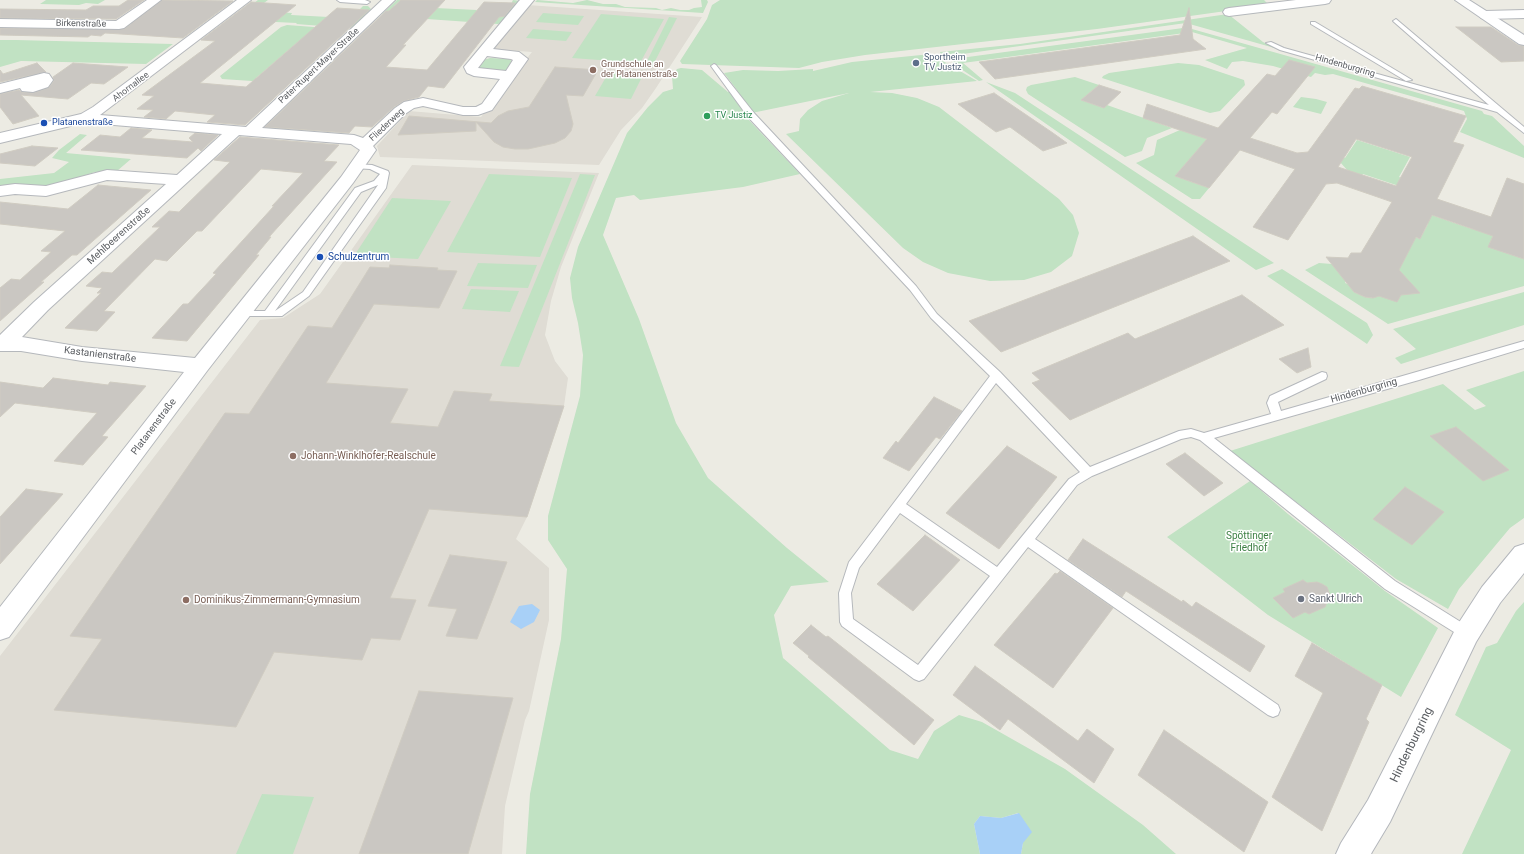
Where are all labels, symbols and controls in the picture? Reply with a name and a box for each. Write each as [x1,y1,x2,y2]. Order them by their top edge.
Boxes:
street label: Birkenstraße [56,18,106,30]
street label: Pater-Rupert-Mayer-Straße [276,26,362,106]
street label: Hindenburgring [1314,52,1376,80]
place label: Sportheim TV Justiz [924,53,966,74]
marker: Sportheim TV Justiz [911,58,921,68]
place label: Grundschule an der Platanenstraße [601,60,677,81]
marker: Grundschule an der Platanenstraße [588,65,598,75]
street label: Ahornallee [111,70,151,104]
street label: Fliederweg [367,106,407,144]
marker: TV Justiz [702,111,712,121]
place label: TV Justiz [715,111,753,121]
marker: Platanenstraße [39,118,49,128]
place label: Platanenstraße [52,118,113,128]
street label: Mehlbeerenstraße [85,205,153,267]
place label: Schulzentrum [328,251,389,263]
marker: Schulzentrum [315,252,325,262]
street label: Kastanienstraße [63,345,137,365]
street label: Hindenburgring [1329,376,1399,406]
street label: Platanenstraße [129,396,179,458]
place label: Johann-Winklhofer-Realschule [301,450,436,462]
marker: Johann-Winklhofer-Realschule [288,451,298,461]
park label: Spöttinger Friedhof [1226,530,1272,554]
place label: Sankt Ulrich [1309,593,1362,605]
place label: Dominikus-Zimmermann-Gymnasium [194,594,360,606]
marker: Sankt Ulrich [1296,594,1306,604]
marker: Dominikus-Zimmermann-Gymnasium [181,595,191,605]
street label: Hindenburgring [1387,705,1437,785]

